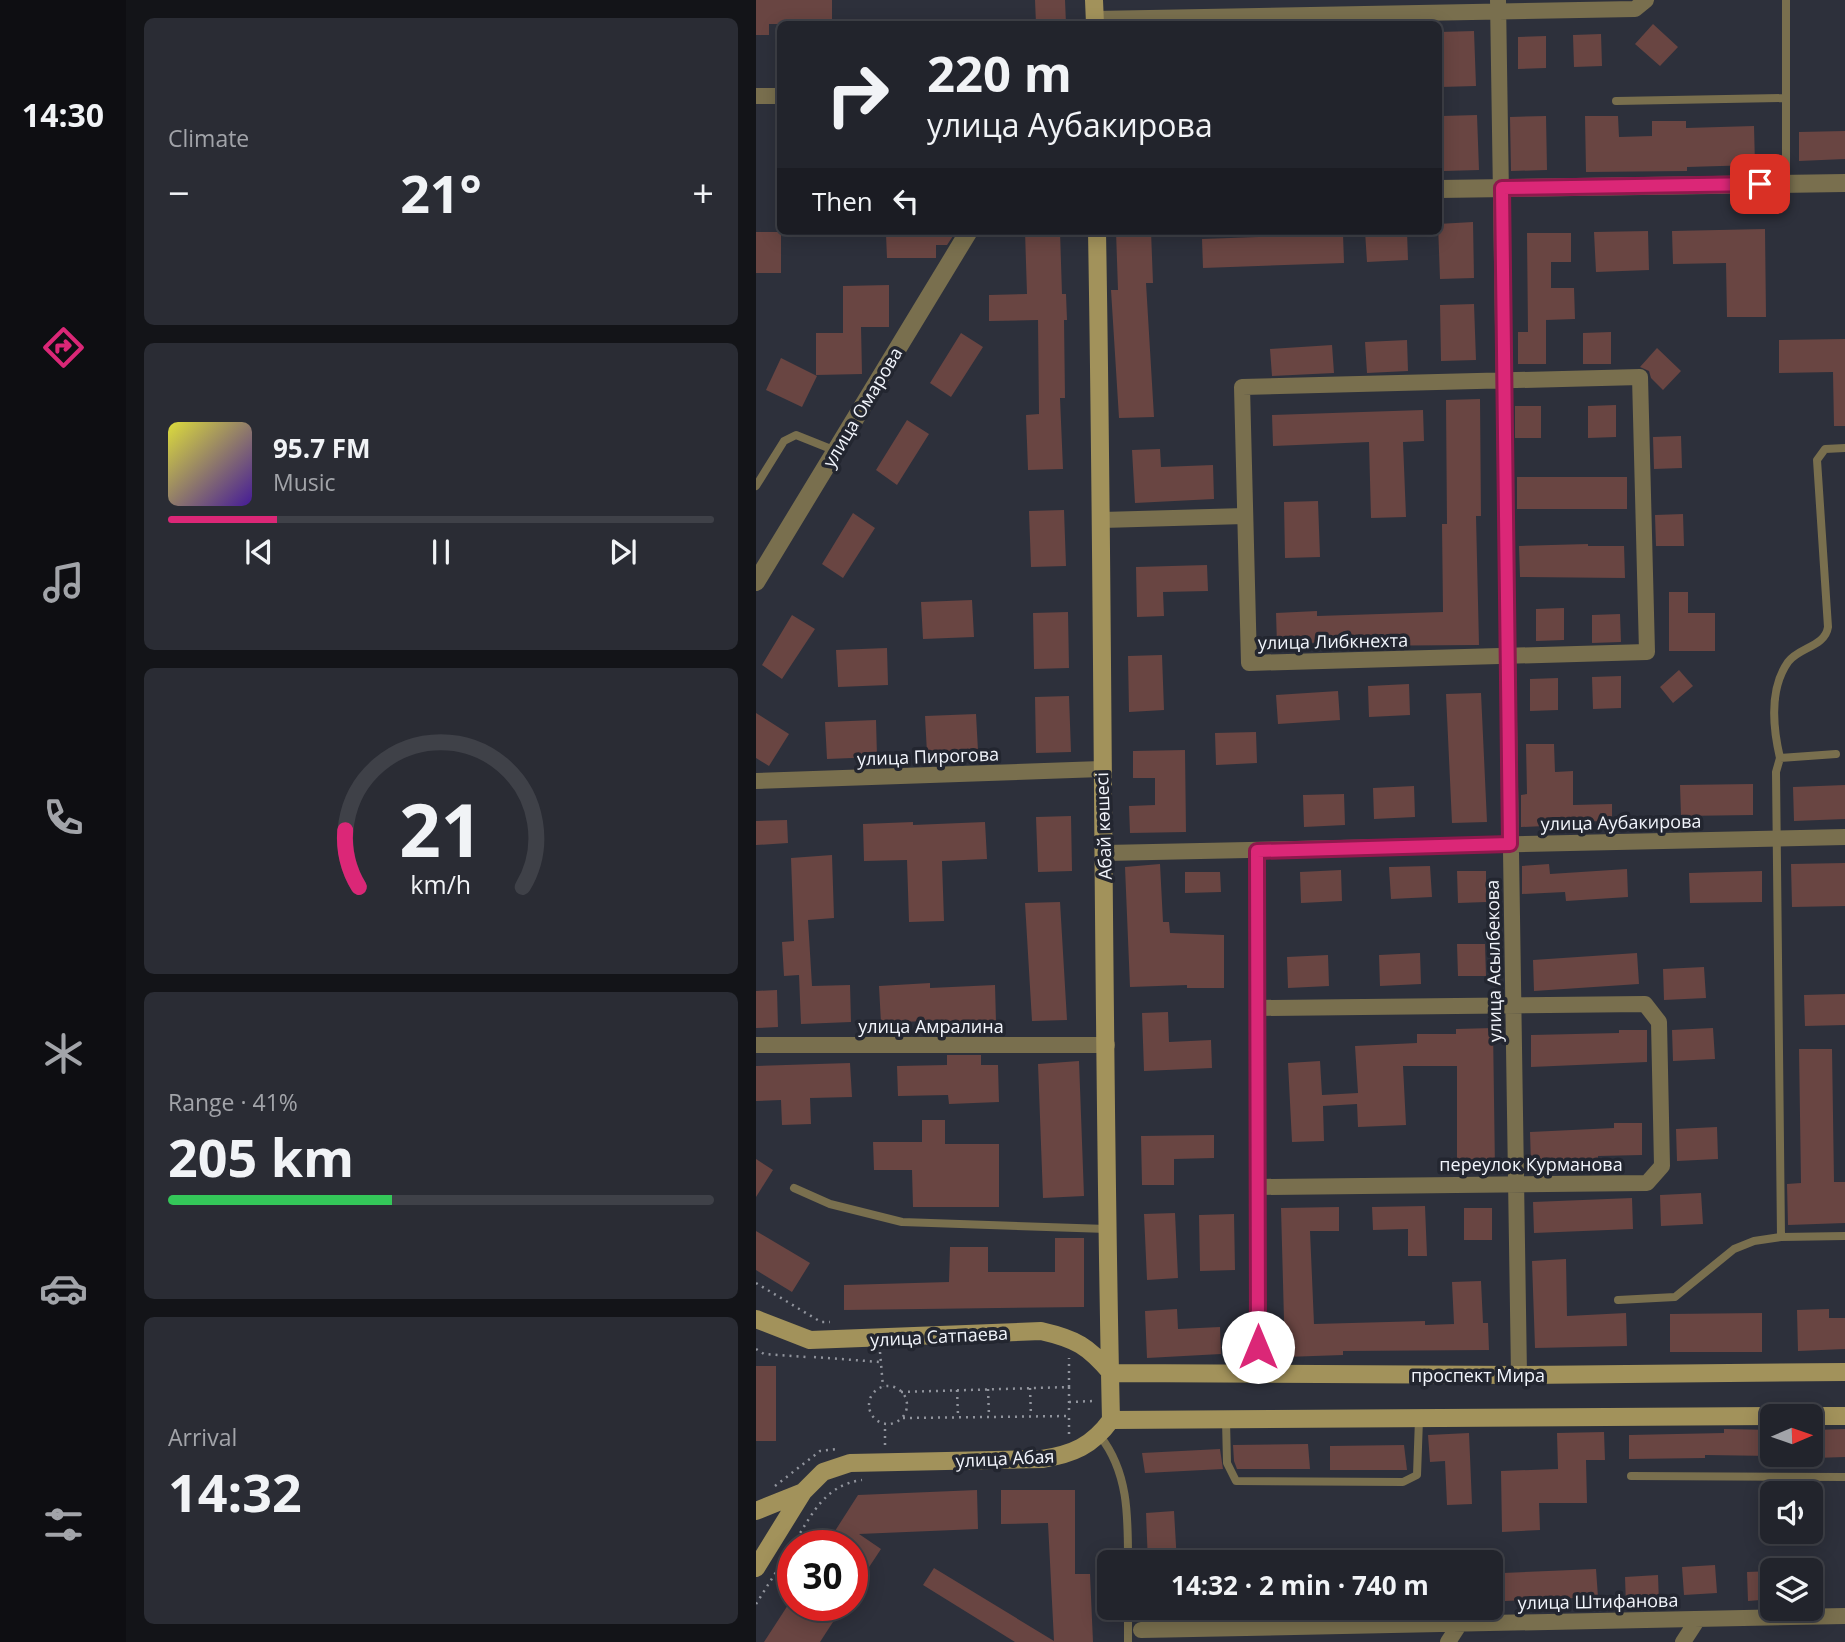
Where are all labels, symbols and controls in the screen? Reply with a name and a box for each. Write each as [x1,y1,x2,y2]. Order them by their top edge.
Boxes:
text: 220 m [927,40,1072,106]
icon: right [812,49,903,140]
text: 14:30 [22,93,104,136]
text: улица Аубакирова [927,103,1213,146]
text: Climate [168,122,249,154]
pin [1730,154,1790,214]
text: 21° [400,157,482,228]
icon: arrive [1741,165,1779,203]
text: − [168,166,190,218]
text: + [692,166,714,218]
icon: left [887,182,925,220]
text: Then [812,183,873,219]
icon: directions [39,323,88,372]
street label: улица Омарова [817,342,907,472]
text: 95.7 FM [273,430,371,466]
text: Music [273,466,336,498]
icon: previous [240,533,278,571]
icon: pause [422,533,460,571]
icon: next [604,533,642,571]
icon: music [39,558,88,607]
street label: улица Либкнехта [1258,628,1408,654]
street label: улица Пирогова [857,742,999,770]
street label: Абай көшесі [1089,772,1117,880]
text: 21 [399,779,483,878]
icon: phone [39,793,88,842]
street label: улица Аубакирова [1540,809,1702,835]
text: km/h [411,867,471,901]
street label: улица Асылбекова [1480,880,1506,1042]
street label: улица Амралина [858,1014,1004,1038]
icon: climate [39,1029,88,1078]
text: Range · 41% [168,1086,298,1118]
text: 205 km [168,1121,354,1192]
street label: переулок Курманова [1439,1152,1623,1176]
icon: car [39,1264,88,1313]
position arrow [1221,1310,1295,1384]
street label: улица Сатпаева [869,1320,1009,1352]
street label: проспект Мира [1411,1363,1545,1387]
north arrow [1760,1404,1824,1466]
map controls [1760,1404,1823,1621]
text: Arrival [168,1421,237,1453]
street label: улица Абая [955,1443,1055,1473]
text: 14:32 [168,1456,302,1527]
button: sound [1760,1481,1823,1544]
icon: filters [39,1500,88,1549]
speed limit sign: 30 [777,1530,868,1621]
button: layers [1760,1558,1823,1621]
text: 14:32 · 2 min · 740 m [1171,1567,1429,1603]
street label: улица Штифанова [1517,1588,1679,1614]

